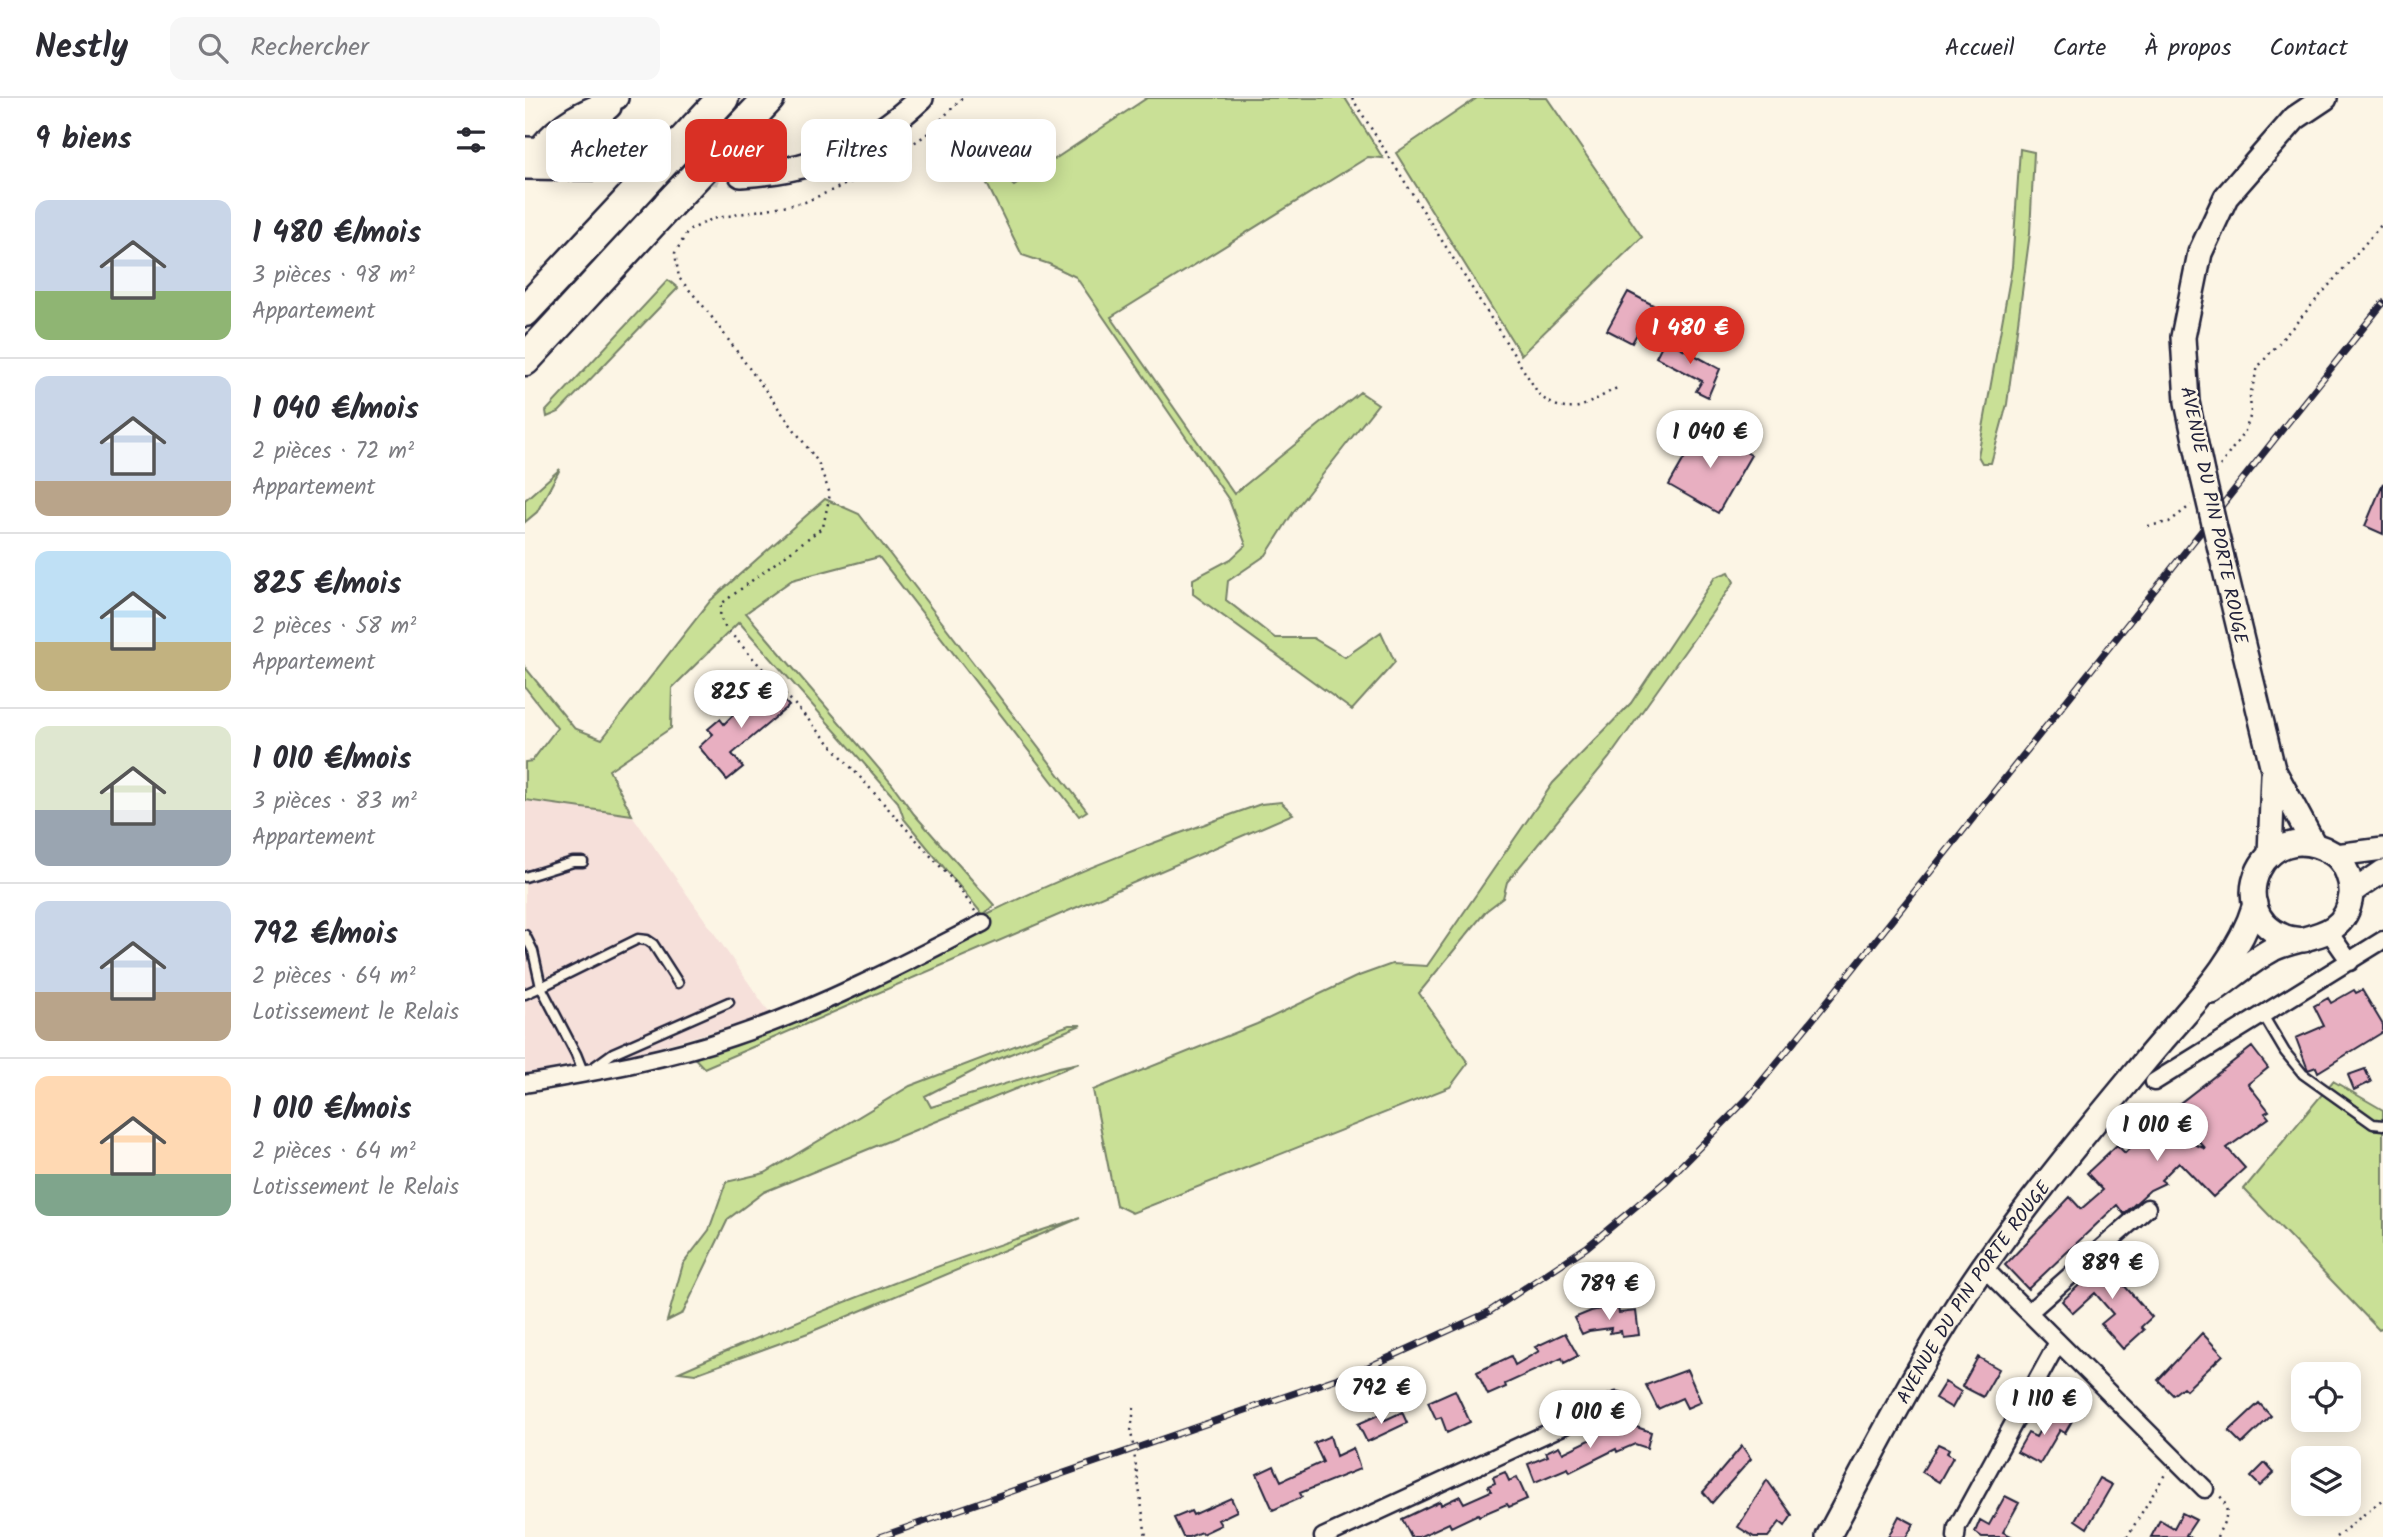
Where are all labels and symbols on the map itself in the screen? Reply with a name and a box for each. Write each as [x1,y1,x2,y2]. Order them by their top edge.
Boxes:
pin: 1 480 € [1625,306,1755,366]
street label: AVENUE DU PIN PORTE ROUGE [2171,384,2255,648]
pin: 1 040 € [1645,410,1775,470]
pin: 825 € [692,670,790,730]
pin: 1 010 € [2092,1104,2222,1163]
street label: AVENUE DU PIN PORTE ROUGE [1889,1174,2060,1410]
pin: 889 € [2063,1242,2161,1301]
pin: 789 € [1560,1262,1658,1322]
pin: 792 € [1332,1366,1430,1426]
pin: 1 110 € [1979,1378,2109,1437]
pin: 1 010 € [1525,1390,1655,1450]

